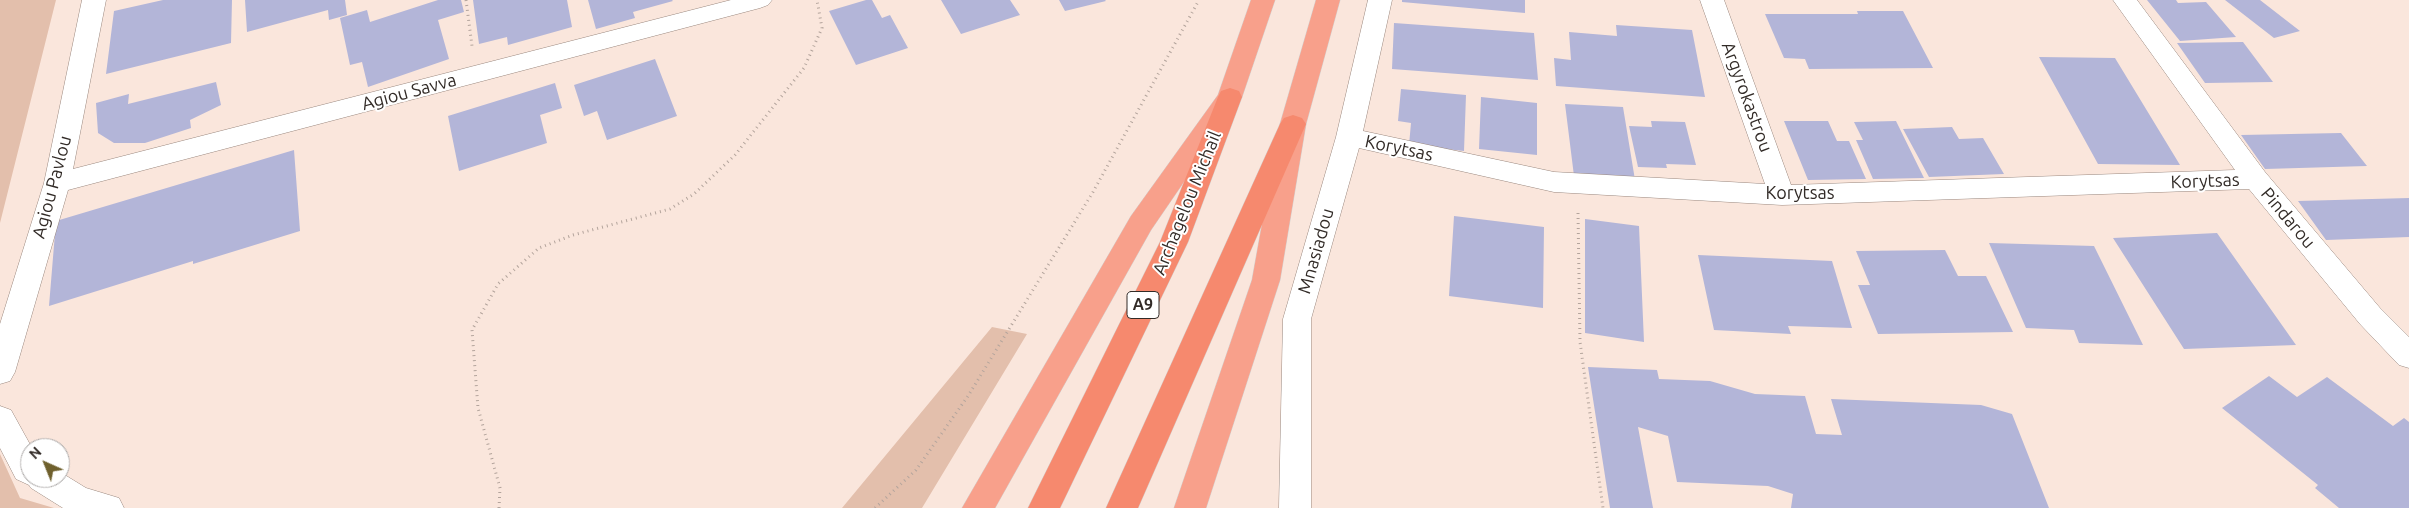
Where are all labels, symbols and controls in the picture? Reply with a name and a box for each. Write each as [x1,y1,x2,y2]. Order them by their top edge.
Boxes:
street label: Argyrokastrou [1717,39,1777,155]
street label: Agiou Savva [359,69,459,115]
street label: Archagelou Michail [1148,128,1226,278]
street label: Korytsas [1363,130,1435,166]
street label: Agiou Pavlou [28,133,76,241]
street label: Korytsas [2170,169,2240,193]
street label: Korytsas [1765,182,1835,204]
street label: Pindarou [2256,183,2320,253]
street label: Mnasiadou [1293,206,1339,296]
road number: A9 [1127,292,1159,318]
north arrow [20,438,70,488]
text: N [26,444,45,462]

